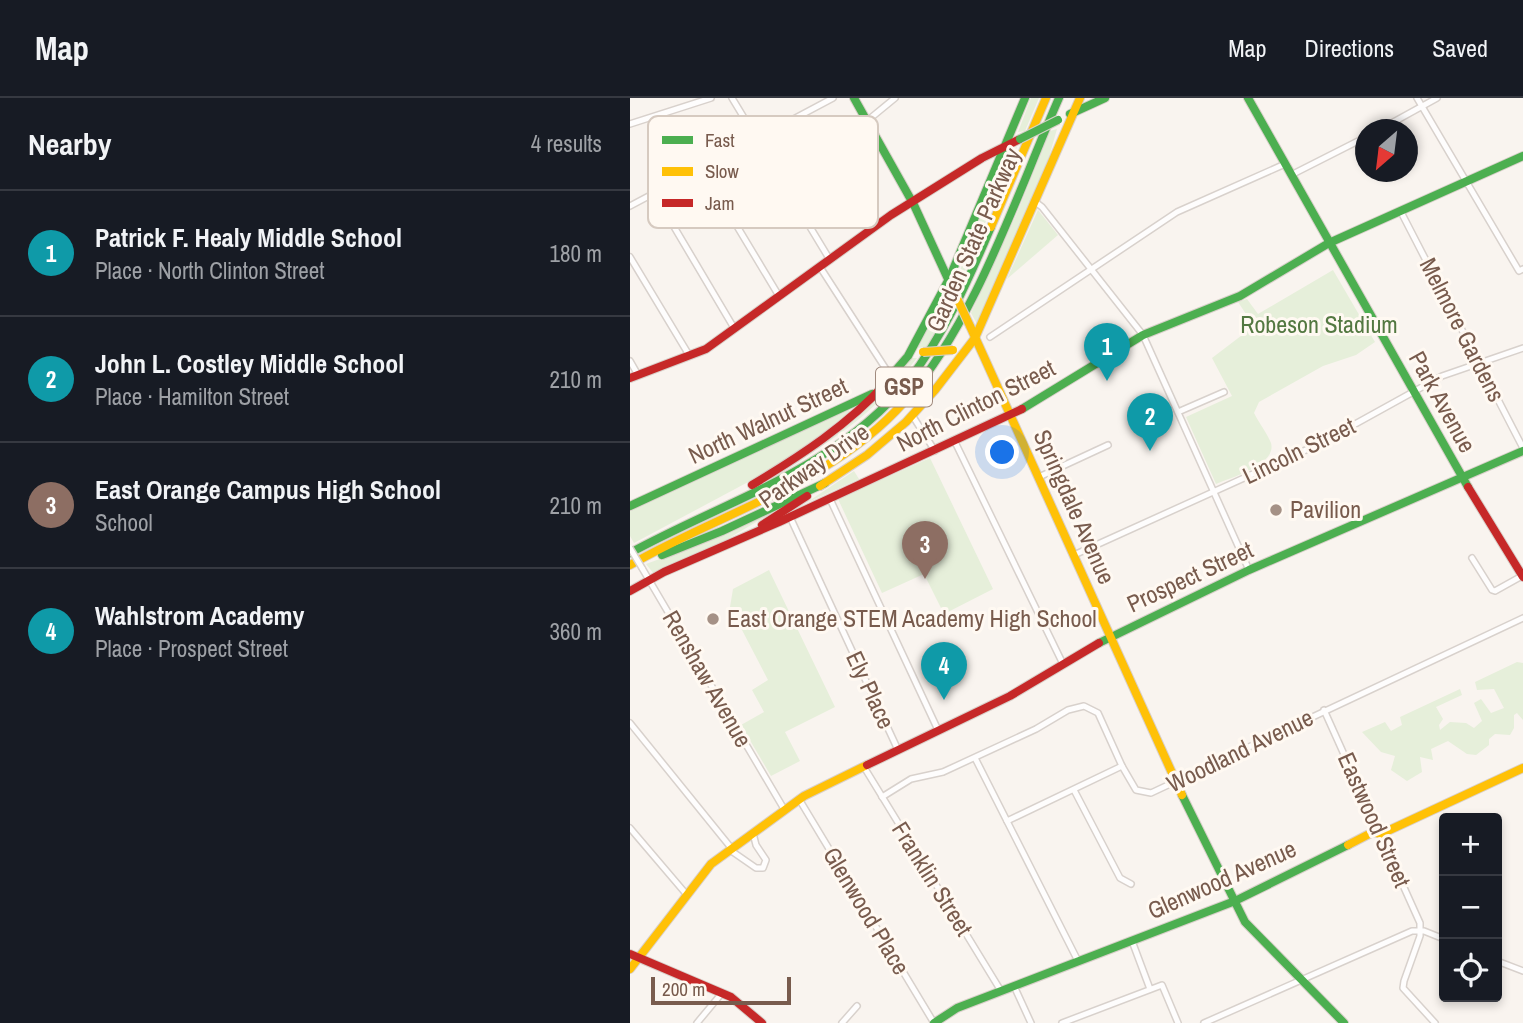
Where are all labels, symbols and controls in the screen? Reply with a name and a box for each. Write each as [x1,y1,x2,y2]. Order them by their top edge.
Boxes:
text: Map [35,26,89,70]
text: Map [1228,32,1266,64]
text: Directions [1304,32,1394,64]
text: Saved [1432,32,1488,64]
legend [648,116,878,228]
north arrow [1355,119,1418,182]
text: Nearby [28,124,111,164]
text: Fast [705,127,735,153]
text: 4 results [531,128,602,159]
street label: Garden State Parkway [918,142,1028,337]
text: Slow [705,158,740,184]
text: Jam [705,190,734,216]
text: Patrick F. Healy Middle School [95,220,402,255]
text: 1 [46,238,56,269]
text: 180 m [550,238,602,269]
street label: Melmore Gardens [1413,252,1513,407]
text: Place · North Clinton Street [95,255,325,286]
park label: Robeson Stadium [1240,308,1398,340]
pin: 1 [1084,323,1130,381]
street label: Park Avenue [1402,345,1484,458]
text: John L. Costley Middle School [95,346,404,381]
street label: North Clinton Street [891,351,1061,459]
text: 2 [46,364,56,395]
text: 210 m [550,364,602,395]
road number: GSP [876,368,932,406]
street label: North Walnut Street [683,369,853,471]
text: Place · Hamilton Street [95,381,289,412]
pin: 2 [1127,393,1173,451]
street label: Lincoln Street [1237,409,1361,491]
street label: Parkway Drive [752,415,875,515]
street label: Springdale Avenue [1027,424,1123,589]
your location [985,435,1019,469]
text: East Orange Campus High School [95,472,441,507]
text: 3 [46,490,56,521]
text: 210 m [550,490,602,521]
place label: Pavilion [1290,493,1361,525]
marker: Pavilion [1268,502,1284,518]
text: School [95,507,153,538]
pin: 3 [902,521,948,579]
street label: Prospect Street [1121,533,1258,619]
text: Wahlstrom Academy [95,598,304,633]
place label: East Orange STEM Academy High School [727,602,1097,634]
street label: Renshaw Avenue [656,604,760,753]
marker: East Orange STEM Academy High School [705,611,721,627]
text: 4 [46,616,56,647]
text: 360 m [550,616,602,647]
text: Place · Prospect Street [95,633,288,664]
pin: 4 [921,642,967,700]
street label: Ely Place [839,646,903,734]
street label: Woodland Avenue [1161,701,1318,799]
street label: Eastwood Street [1331,747,1419,893]
map controls [1439,813,1502,1002]
button: + [1439,813,1502,876]
street label: Franklin Street [885,815,981,942]
street label: Glenwood Avenue [1142,832,1301,926]
street label: Glenwood Place [816,841,917,980]
button: − [1439,876,1502,939]
button: locate [1439,939,1502,1002]
scale bar [651,974,791,1006]
text: 200 m [662,976,705,1002]

